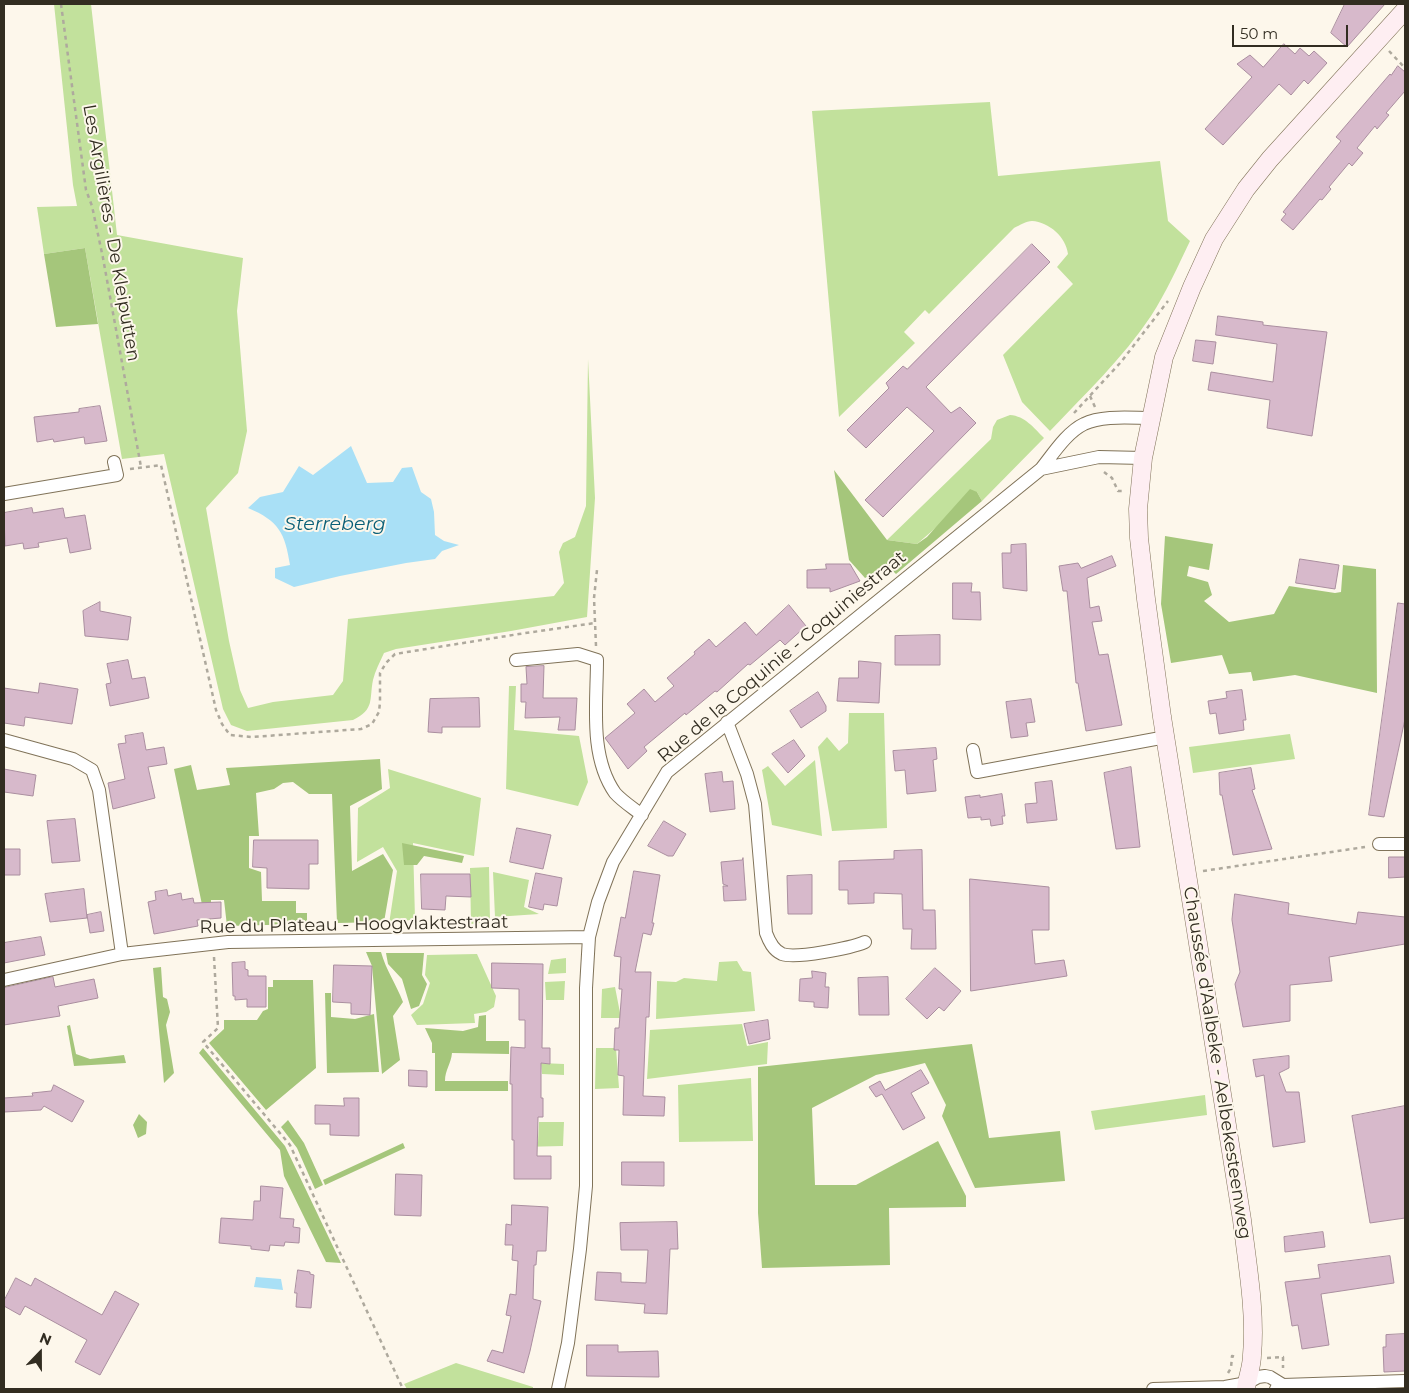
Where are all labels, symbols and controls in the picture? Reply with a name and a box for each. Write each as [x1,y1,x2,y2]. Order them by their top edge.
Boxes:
scale bar [1234,15,1350,47]
text: 50 m [1240,24,1278,43]
street label: Les Argilières - De Kleiputten [78,103,144,363]
water label: Sterreberg [284,513,386,535]
street label: Rue de la Coquinie - Coquiniestraat [653,547,911,767]
street label: Chaussée d'Aalbeke - Aelbekesteenweg [1178,885,1256,1241]
street label: Rue du Plateau - Hoogvlaktestraat [199,912,509,938]
north arrow [15,1328,65,1378]
text: N [37,1329,54,1350]

